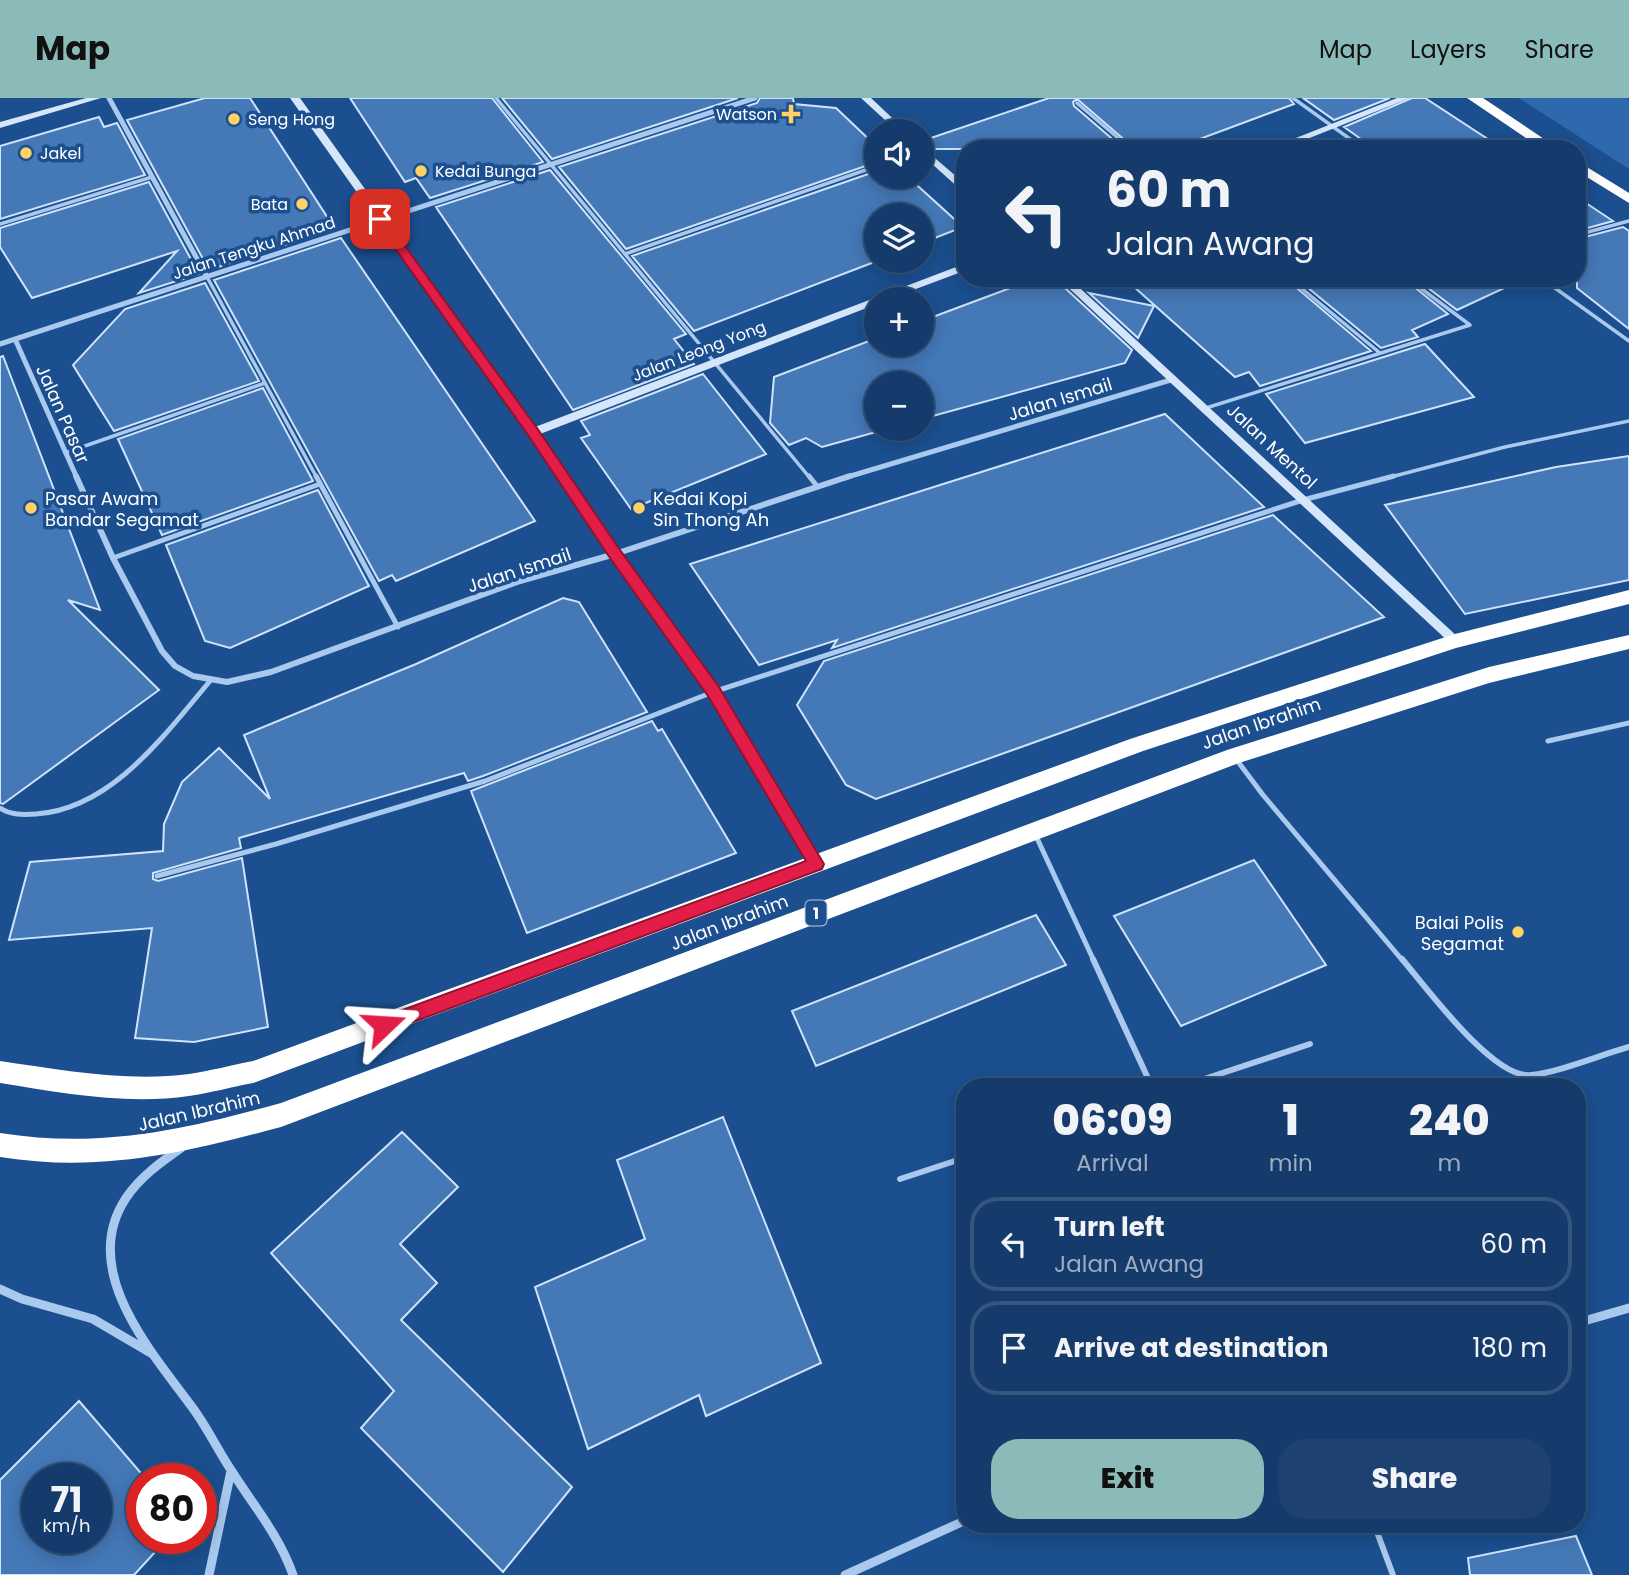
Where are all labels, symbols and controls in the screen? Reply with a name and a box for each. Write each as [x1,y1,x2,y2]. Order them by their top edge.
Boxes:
text: Map [35,25,110,72]
text: Map [1319,33,1372,66]
text: Layers [1410,33,1486,66]
text: Share [1524,33,1594,66]
place label: Watson [716,103,777,126]
marker: Watson [783,106,799,122]
place label: Seng Hong [248,108,335,131]
marker: Seng Hong [226,111,242,127]
map controls [864,119,934,441]
button: sound [864,119,934,189]
place label: Jakel [40,142,81,165]
marker: Jakel [18,145,34,161]
text: 60 m [1106,156,1231,224]
place label: Kedai Bunga [435,160,536,183]
marker: Kedai Bunga [413,163,429,179]
icon: left [991,168,1082,259]
pin [350,189,410,249]
place label: Bata [251,193,288,216]
marker: Bata [294,196,310,212]
icon: arrive [361,200,399,238]
button: layers [864,203,934,273]
street label: Jalan Tengku Ahmad [170,211,338,285]
text: Jalan Awang [1106,221,1315,266]
button: + [864,287,934,357]
street label: Jalan Leong Yong [629,315,769,387]
street label: Jalan Pasar [30,361,96,468]
button: − [864,371,934,441]
street label: Jalan Ismail [1005,371,1115,427]
street label: Jalan Mentol [1221,398,1323,494]
place label: Pasar Awam Bandar Segamat [45,486,199,532]
place label: Kedai Kopi Sin Thong Ah [653,486,769,532]
marker: Pasar Awam Bandar Segamat [23,500,39,516]
marker: Kedai Kopi Sin Thong Ah [631,500,647,516]
street label: Jalan Ismail [464,541,574,599]
street label: Jalan Ibrahim [1198,691,1324,755]
street label: Jalan Ibrahim [666,888,792,956]
road number: 1 [806,900,826,926]
place label: Balai Polis Segamat [1415,910,1504,956]
marker: Balai Polis Segamat [1510,924,1526,940]
position arrow [347,988,421,1062]
street label: Jalan Ibrahim [135,1085,263,1137]
text: 06:09 [1052,1091,1172,1150]
text: 1 [1283,1091,1299,1150]
text: 240 [1409,1091,1490,1150]
text: Arrival [1076,1147,1149,1179]
text: min [1269,1147,1313,1179]
text: m [1438,1147,1461,1179]
text: Turn left [1054,1209,1165,1245]
icon: left [995,1225,1033,1263]
text: 60 m [1480,1226,1547,1262]
text: Jalan Awang [1054,1248,1204,1280]
icon: arrive [995,1329,1033,1367]
text: Arrive at destination [1054,1330,1329,1366]
text: 180 m [1472,1330,1547,1366]
button: Exit [991,1439,1264,1519]
button: Share [1278,1439,1551,1519]
speed limit sign: 80 [126,1463,217,1554]
text: 71 [51,1475,82,1524]
text: km/h [43,1513,90,1538]

